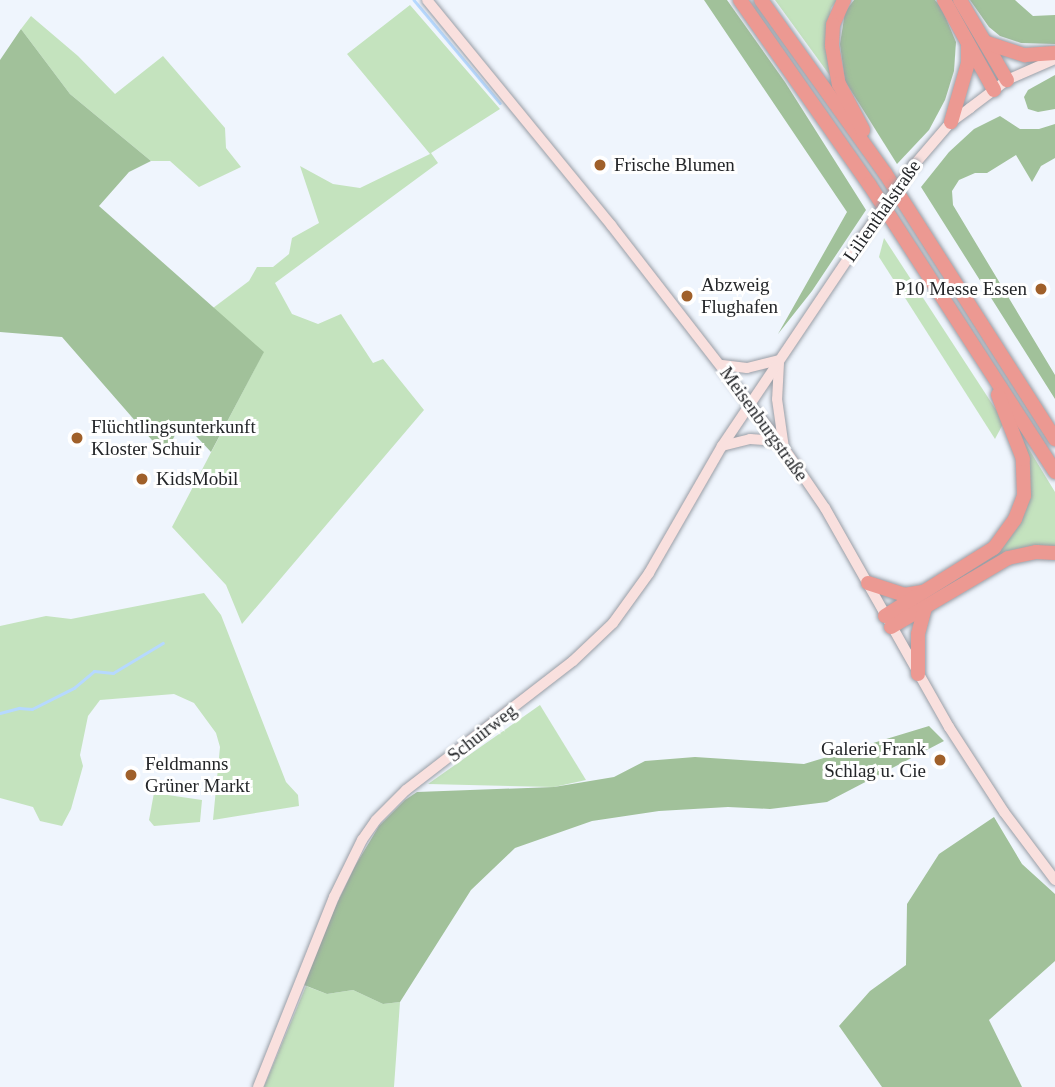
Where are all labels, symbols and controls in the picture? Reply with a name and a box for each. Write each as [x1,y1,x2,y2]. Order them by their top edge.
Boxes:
place label: Frische Blumen [614,154,735,176]
street label: Lilienthalstraße [838,156,926,266]
marker: Frische Blumen [592,157,608,173]
place label: Abzweig Flughafen [701,274,778,318]
place label: P10 Messe Essen [895,278,1027,300]
marker: P10 Messe Essen [1033,281,1049,297]
marker: Abzweig Flughafen [679,288,695,304]
street label: Meisenburgstraße [715,362,813,486]
place label: Flüchtlingsunterkunft Kloster Schuir [91,416,256,460]
marker: Flüchtlingsunterkunft Kloster Schuir [69,430,85,446]
place label: KidsMobil [156,468,238,490]
marker: KidsMobil [134,471,150,487]
street label: Schuirweg [443,699,521,767]
place label: Galerie Frank Schlag u. Cie [821,738,926,782]
marker: Galerie Frank Schlag u. Cie [932,752,948,768]
place label: Feldmanns Grüner Markt [145,753,250,797]
marker: Feldmanns Grüner Markt [123,767,139,783]

